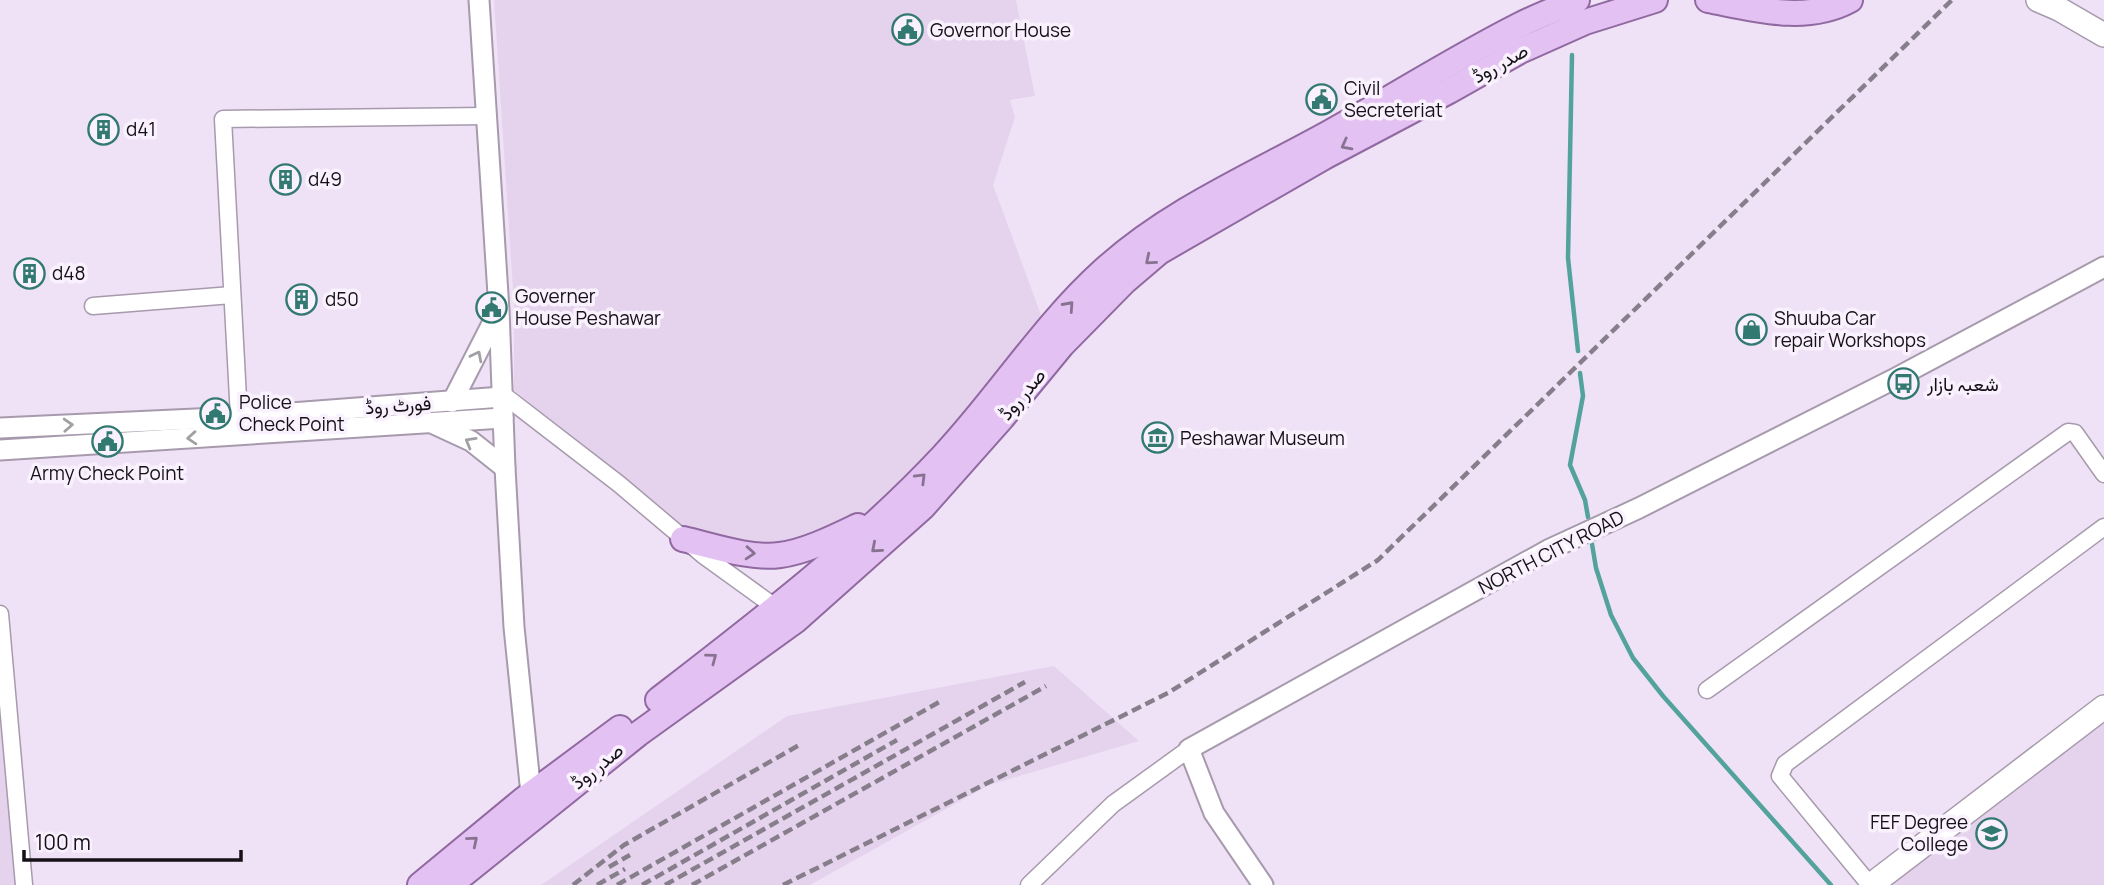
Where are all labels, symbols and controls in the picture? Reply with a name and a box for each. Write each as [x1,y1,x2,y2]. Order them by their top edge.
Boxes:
public building icon: Governor House [890,13,924,47]
place label: Governor House [930,17,1071,43]
street label: صدر روڈ [1467,37,1533,89]
place label: Civil Secreteriat [1344,75,1443,123]
public building icon: Civil Secreteriat [1304,82,1338,116]
building icon: d41 [86,112,120,146]
place label: d41 [126,116,156,142]
one-way arrow [1341,136,1354,150]
building icon: d49 [268,162,302,196]
place label: d49 [308,166,342,192]
one-way arrow [1146,252,1159,264]
building icon: d48 [12,256,46,290]
place label: d48 [52,260,86,286]
building icon: d50 [285,282,319,316]
place label: Governer House Peshawar [515,283,661,331]
place label: d50 [325,286,359,312]
public building icon: Governer House Peshawar [475,290,509,324]
one-way arrow [1061,301,1073,314]
place label: Shuuba Car repair Workshops [1774,305,1926,353]
shop icon: Shuuba Car repair Workshops [1734,312,1768,346]
one-way arrow [468,351,482,363]
street label: صدر روڈ [993,363,1051,425]
bus stop icon: شعبہ بازار [1887,367,1921,401]
place label: شعبہ بازار [1926,371,1999,397]
place label: Police Check Point [239,389,345,437]
street label: فورٹ روڈ [364,390,432,420]
public building icon: Police Check Point [199,396,233,430]
one-way arrow [63,418,74,433]
museum icon: Peshawar Museum [1140,421,1174,455]
public building icon: Army Check Point [90,425,124,459]
place label: Peshawar Museum [1180,425,1345,451]
one-way arrow [186,430,197,445]
one-way arrow [465,437,477,450]
place label: Army Check Point [30,460,184,486]
one-way arrow [913,474,925,486]
street label: NORTH CITY ROAD [1474,504,1628,600]
one-way arrow [871,540,884,552]
one-way arrow [745,545,756,560]
one-way arrow [704,654,716,667]
street label: صدر روڈ [565,737,629,795]
place label: FEF Degree College [1870,809,1968,857]
school or university icon: FEF Degree College [1974,816,2008,850]
scale bar [24,818,242,862]
text: 100 m [35,828,91,856]
one-way arrow [465,837,477,850]

